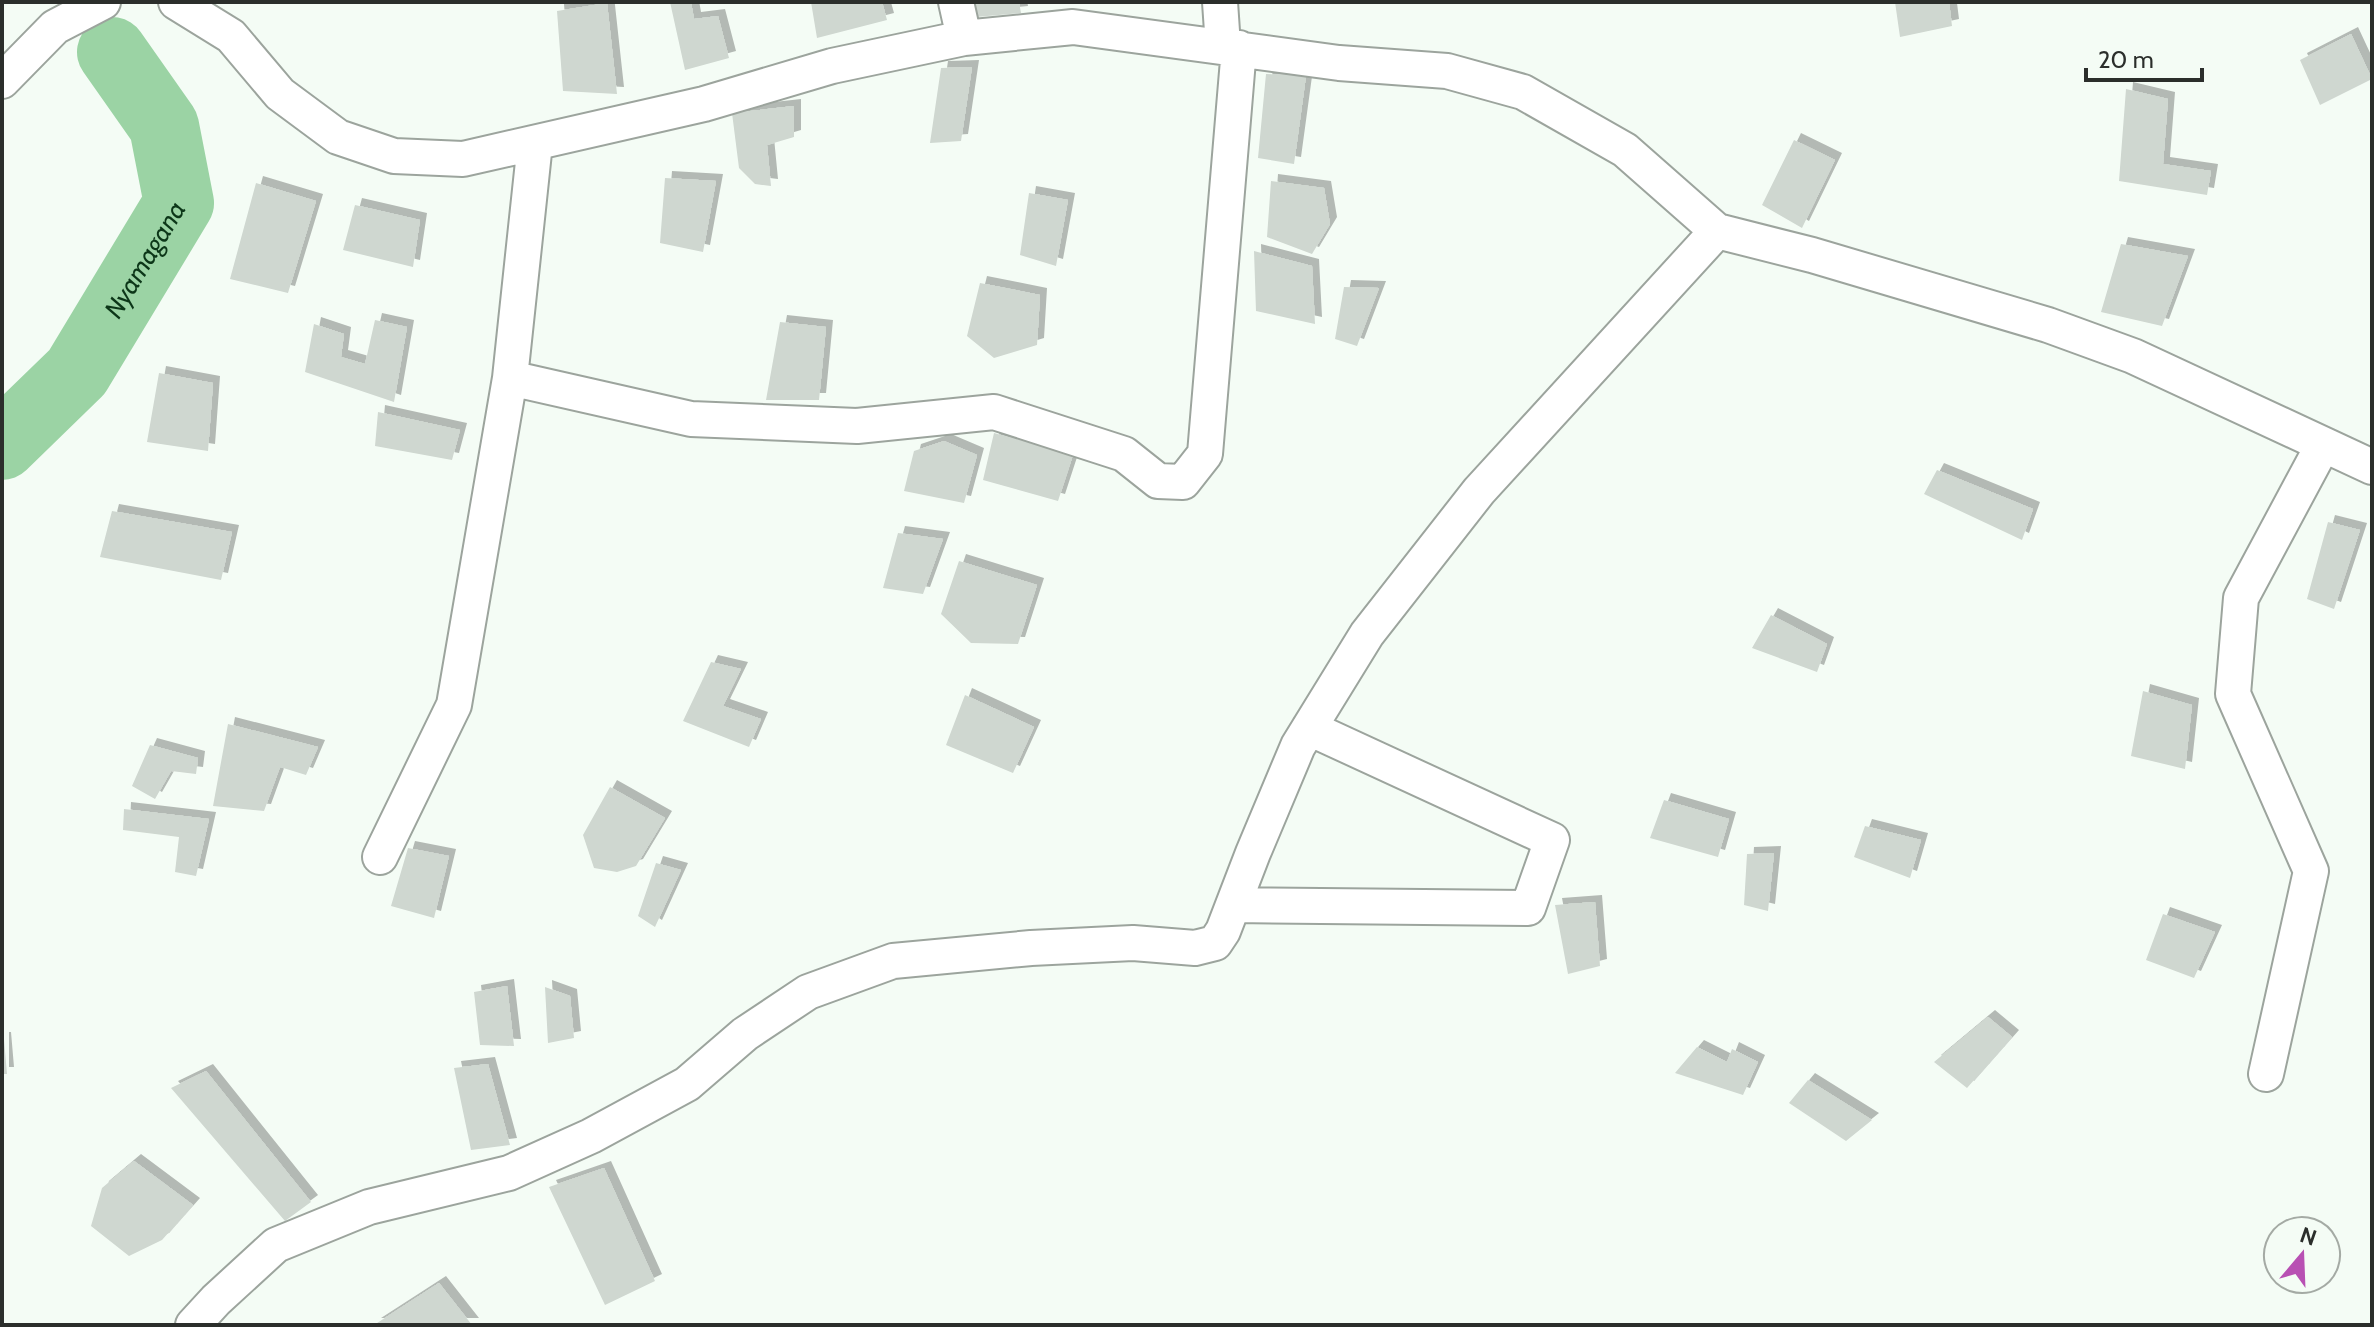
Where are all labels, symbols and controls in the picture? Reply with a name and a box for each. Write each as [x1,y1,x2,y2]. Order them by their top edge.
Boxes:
scale bar [2086,32,2202,82]
text: 20 m [2098,45,2154,74]
water label: Nyamagana [97,195,192,324]
north arrow [2262,1215,2342,1295]
text: N [2297,1221,2320,1252]

